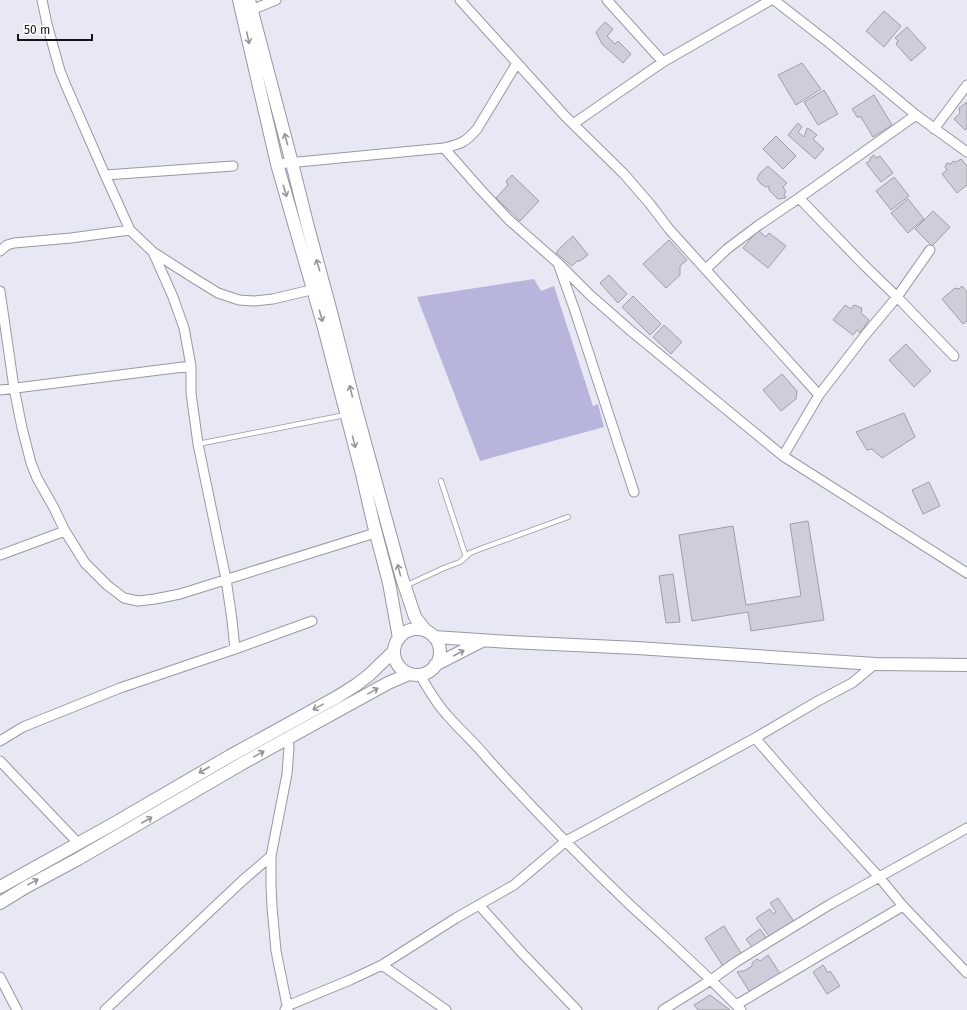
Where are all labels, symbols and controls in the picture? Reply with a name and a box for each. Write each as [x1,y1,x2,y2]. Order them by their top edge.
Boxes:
scale bar [18,16,92,42]
text: 50 m [24,23,50,37]
one-way arrow [245,31,252,44]
one-way arrow [282,133,289,146]
one-way arrow [282,185,289,198]
one-way arrow [314,259,321,272]
one-way arrow [318,310,325,323]
one-way arrow [346,384,354,397]
one-way arrow [351,435,358,448]
one-way arrow [395,564,402,577]
one-way arrow [453,648,465,656]
one-way arrow [367,687,379,694]
one-way arrow [312,704,324,712]
one-way arrow [253,750,265,758]
one-way arrow [198,767,210,775]
one-way arrow [141,815,153,823]
one-way arrow [27,878,39,886]

